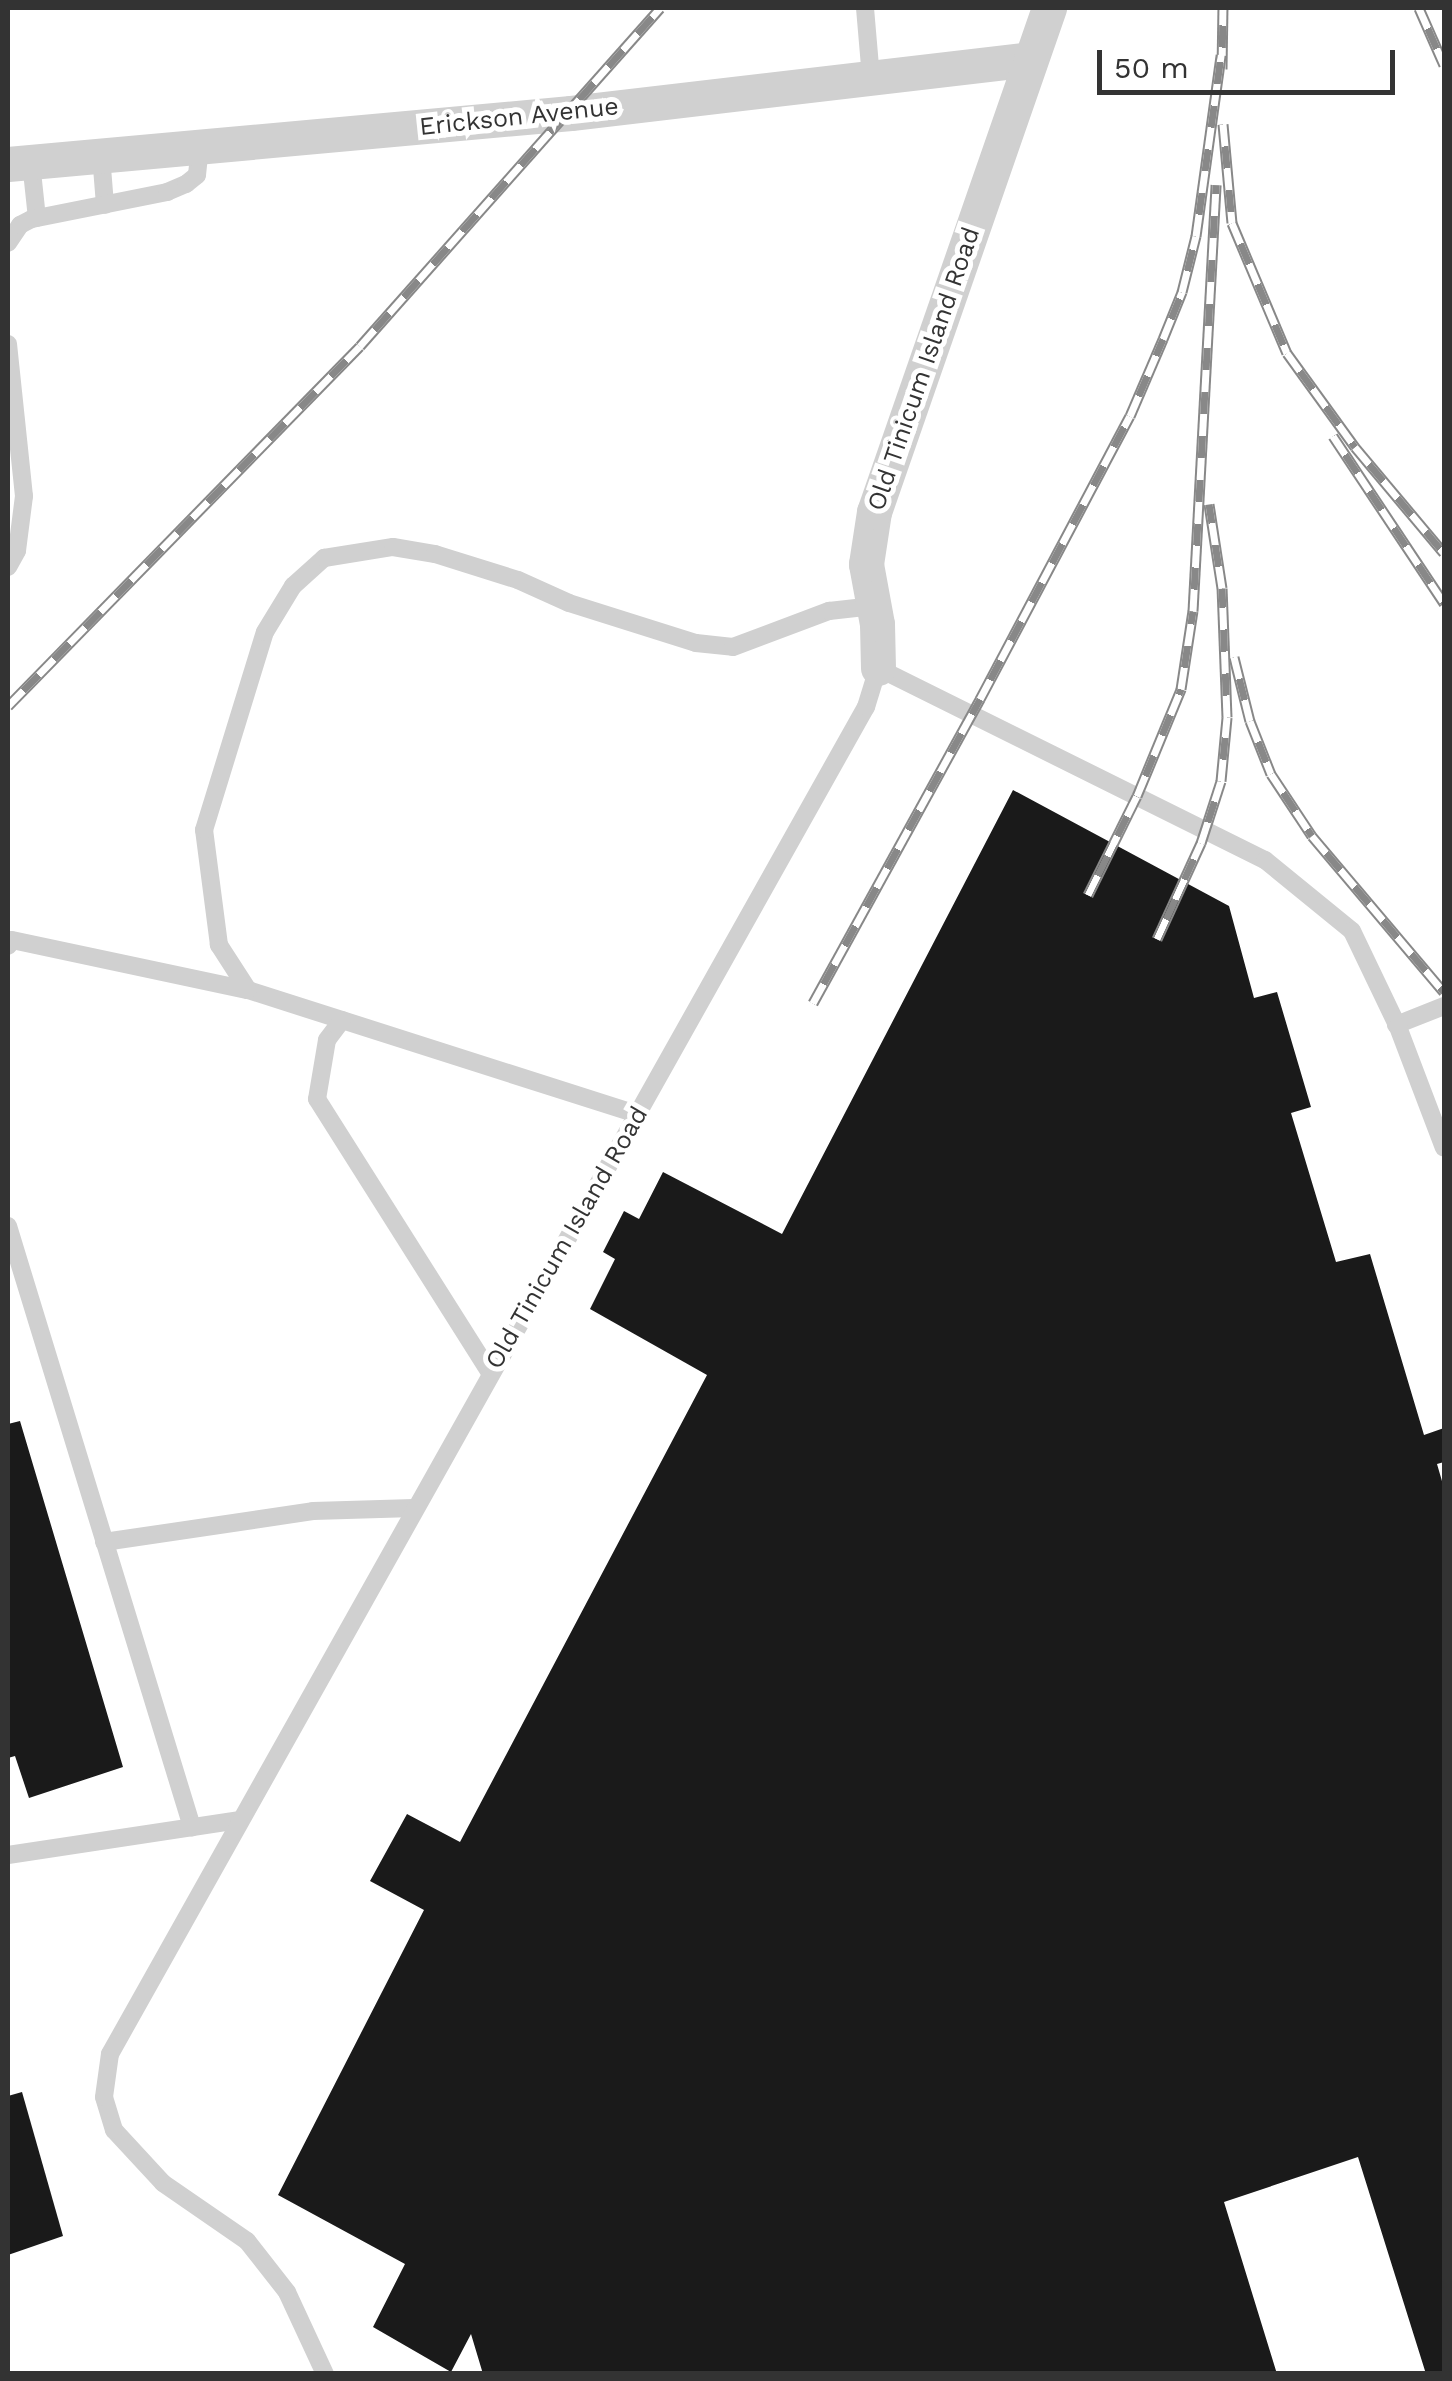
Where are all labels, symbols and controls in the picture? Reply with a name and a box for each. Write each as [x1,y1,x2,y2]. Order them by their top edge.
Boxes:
scale bar [1102,30,1400,92]
text: 50 m [1114,50,1189,85]
street label: Erickson Avenue [417,92,621,142]
street label: Old Tinicum Island Road [861,223,987,515]
street label: Old Tinicum Island Road [479,1101,655,1375]

